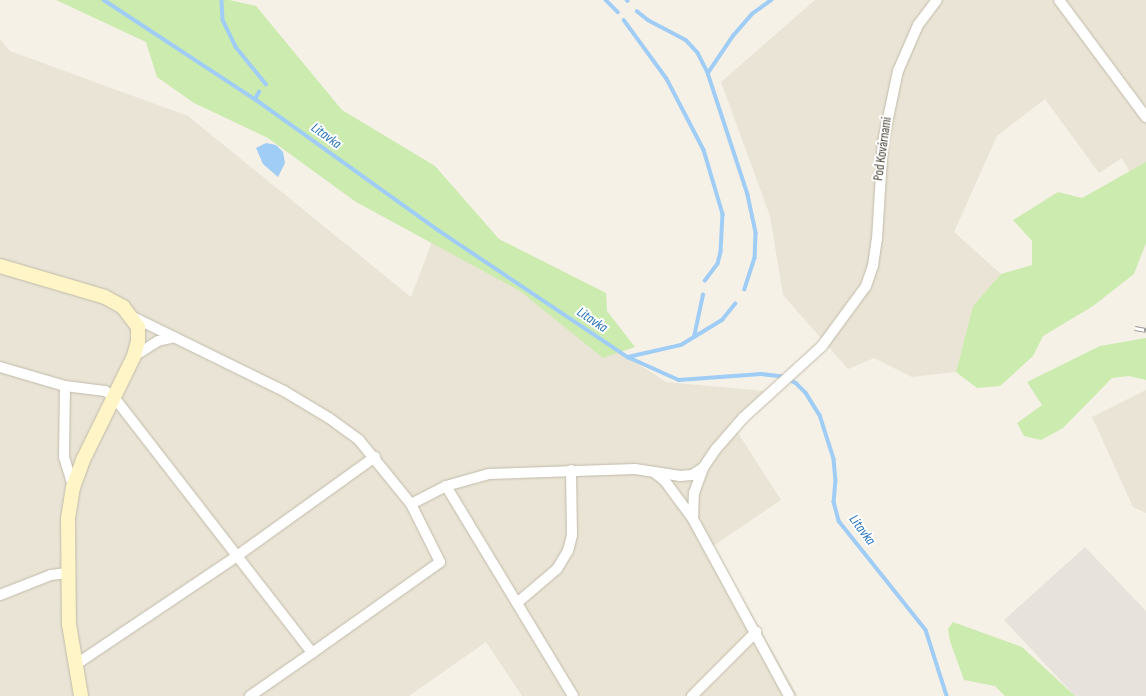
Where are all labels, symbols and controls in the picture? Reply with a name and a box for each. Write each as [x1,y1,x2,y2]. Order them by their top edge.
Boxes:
street label: Pod Kovárnami [871,116,895,182]
water label: Litavka [308,119,344,153]
water label: Litavka [573,304,611,336]
water label: Litavka [845,512,879,548]

